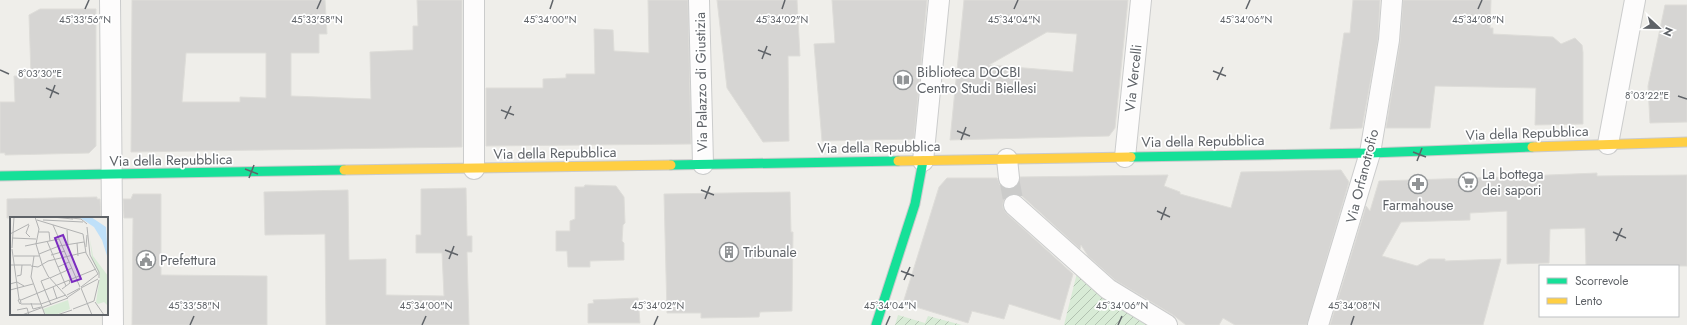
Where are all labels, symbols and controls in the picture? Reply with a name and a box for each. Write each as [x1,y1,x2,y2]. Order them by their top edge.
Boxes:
north arrow [1639,8,1679,48]
text: 45°33'56"N [59,12,111,27]
text: 45°33'58"N [291,12,343,27]
text: 45°34'00"N [524,12,576,27]
street label: Via Palazzo di Giustizia [690,12,712,152]
text: 45°34'02"N [756,12,808,27]
text: 45°34'04"N [988,12,1040,27]
text: 45°34'06"N [1220,12,1272,27]
text: 45°34'08"N [1452,12,1504,27]
text: N [1659,25,1677,39]
street label: Via Vercelli [1120,43,1146,113]
place label: Biblioteca DOCBI Centro Studi Biellesi [917,62,1037,98]
text: 8°03'30"E [18,66,62,81]
library icon: Biblioteca DOCBI Centro Studi Biellesi [892,69,914,91]
text: 8°03'22"E [1625,88,1669,103]
street label: Via della Repubblica [1465,121,1589,145]
street label: Via Orfanotrofio [1341,127,1383,225]
street label: Via della Repubblica [1141,130,1265,152]
street label: Via della Repubblica [817,136,941,158]
street label: Via della Repubblica [493,142,617,164]
street label: Via della Repubblica [109,149,233,171]
place label: La bottega dei sapori [1482,164,1544,200]
supermarket icon: La bottega dei sapori [1457,171,1479,193]
pharmacy icon: Farmahouse [1407,173,1429,195]
place label: Farmahouse [1383,195,1453,215]
inset map [10,217,108,315]
building icon: Tribunale [718,241,740,263]
place label: Tribunale [743,242,797,262]
public building icon: Prefettura [135,249,157,271]
place label: Prefettura [160,250,216,270]
legend [1539,265,1679,317]
text: Scorrevole [1575,272,1629,290]
text: Lento [1575,292,1603,310]
text: 45°33'58"N [168,298,220,313]
text: 45°34'00"N [400,298,452,313]
text: 45°34'02"N [632,298,684,313]
text: 45°34'04"N [864,298,916,313]
text: 45°34'06"N [1096,298,1148,313]
text: 45°34'08"N [1328,298,1380,313]

